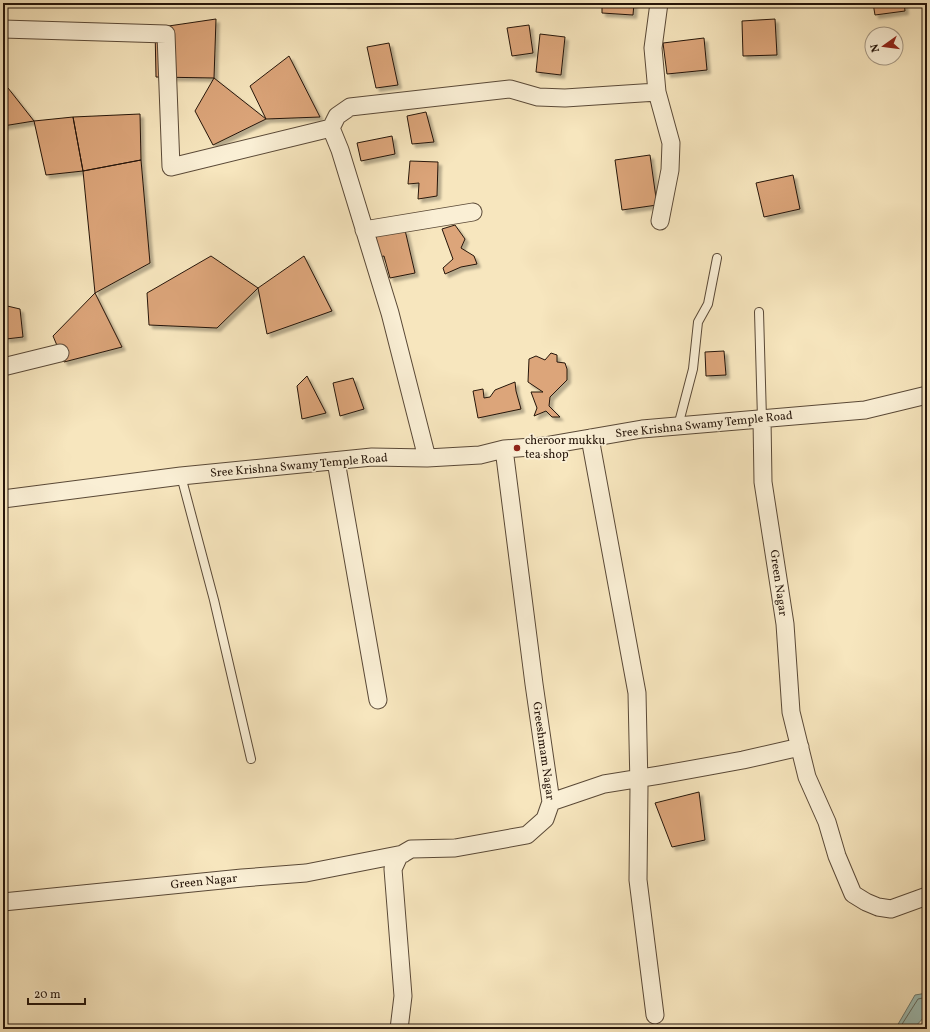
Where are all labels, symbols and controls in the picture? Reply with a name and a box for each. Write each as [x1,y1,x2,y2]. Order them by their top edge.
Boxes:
north arrow [864,26,904,66]
text: N [868,42,884,54]
street label: Sree Krishna Swamy Temple Road [615,408,794,442]
place label: cheroor mukku tea shop [525,433,606,463]
marker: cheroor mukku tea shop [512,443,522,453]
street label: Sree Krishna Swamy Temple Road [210,450,389,482]
street label: Green Nagar [765,549,791,617]
street label: Greeshmam Nagar [528,701,558,801]
street label: Green Nagar [170,871,238,893]
scale bar [28,980,85,1006]
text: 20 m [34,987,61,1003]

